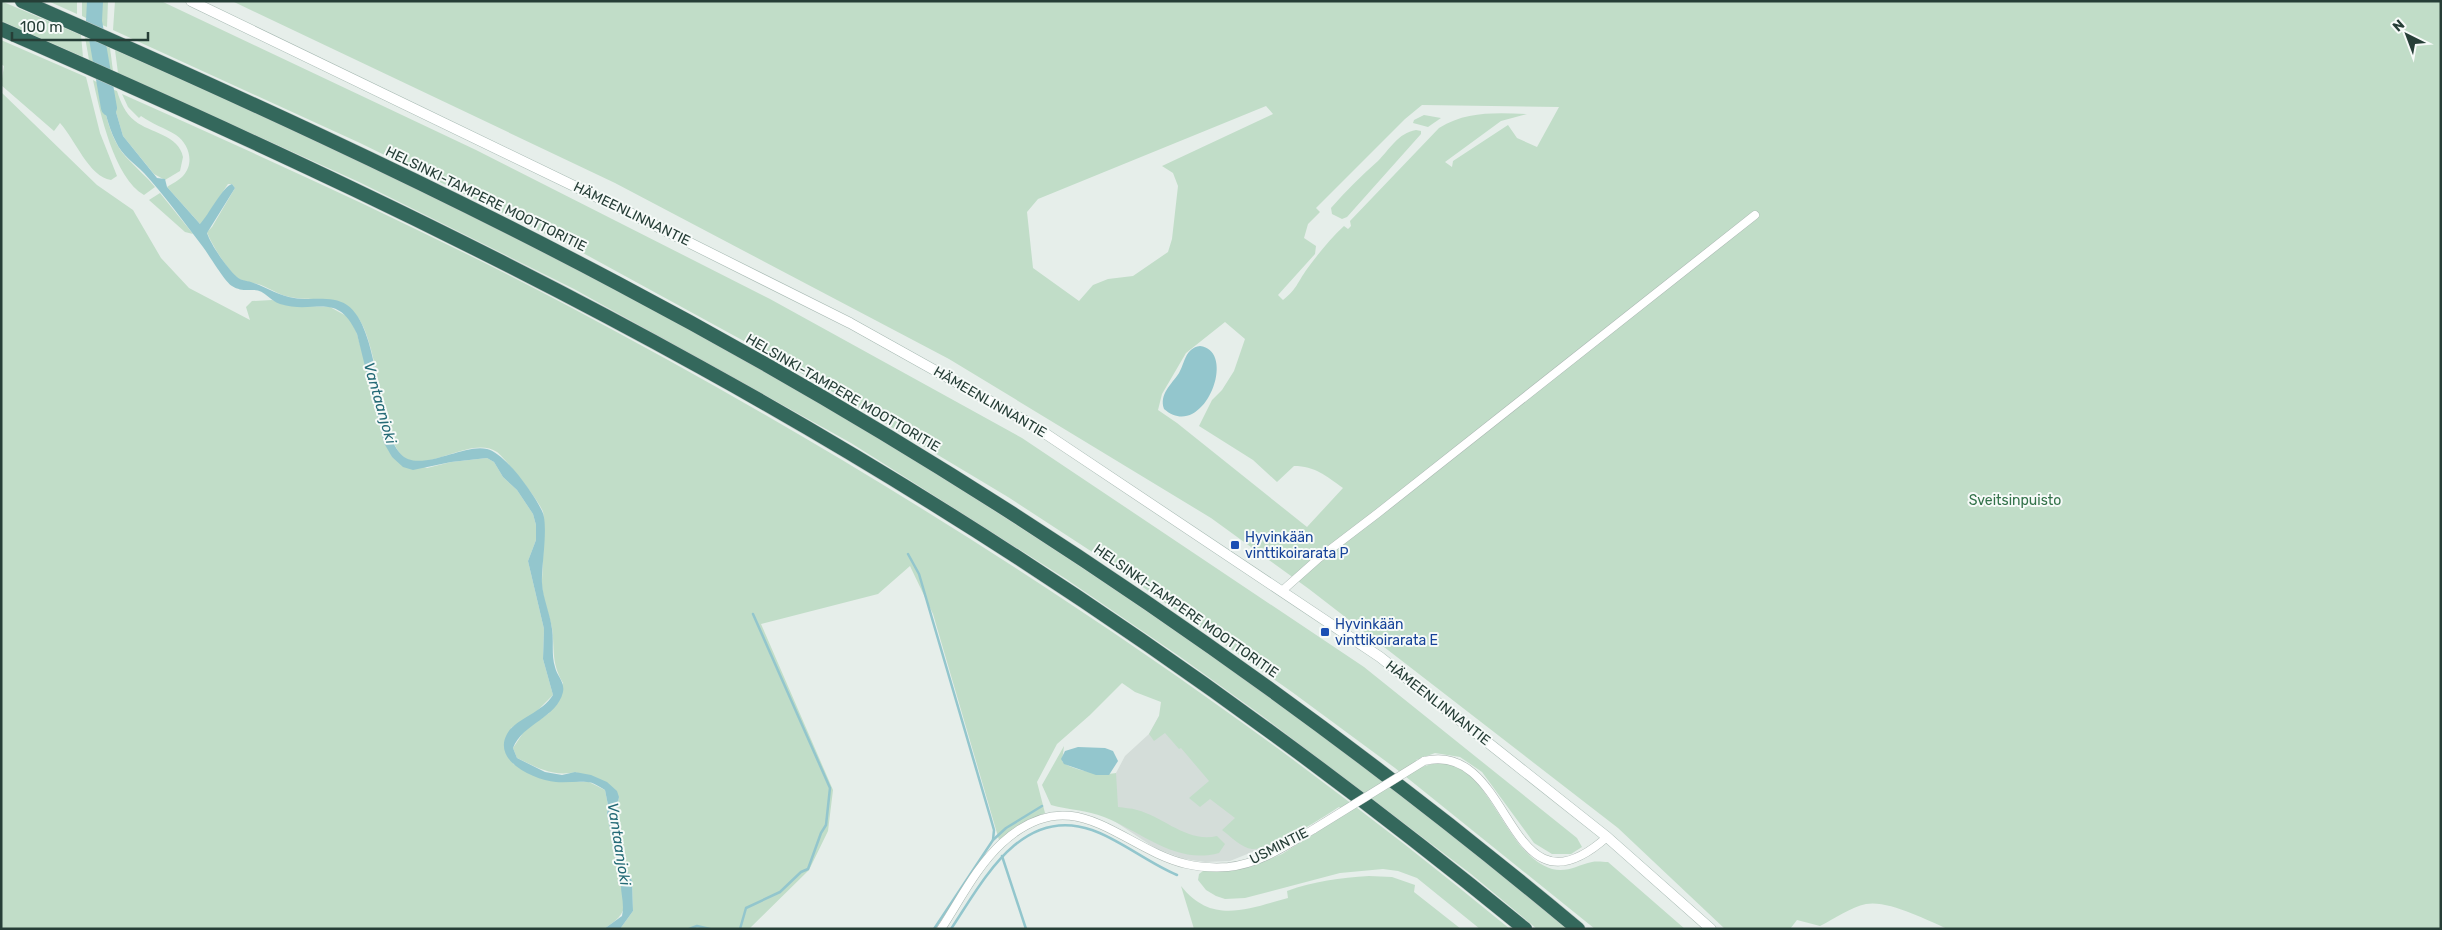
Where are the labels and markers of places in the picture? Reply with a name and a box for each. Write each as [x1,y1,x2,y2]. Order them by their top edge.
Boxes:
place label: Hyvinkään vinttikoirarata P [1245,529,1349,562]
marker: Hyvinkään vinttikoirarata P [1229,539,1241,551]
place label: Hyvinkään vinttikoirarata E [1335,616,1438,649]
marker: Hyvinkään vinttikoirarata E [1319,626,1331,638]

